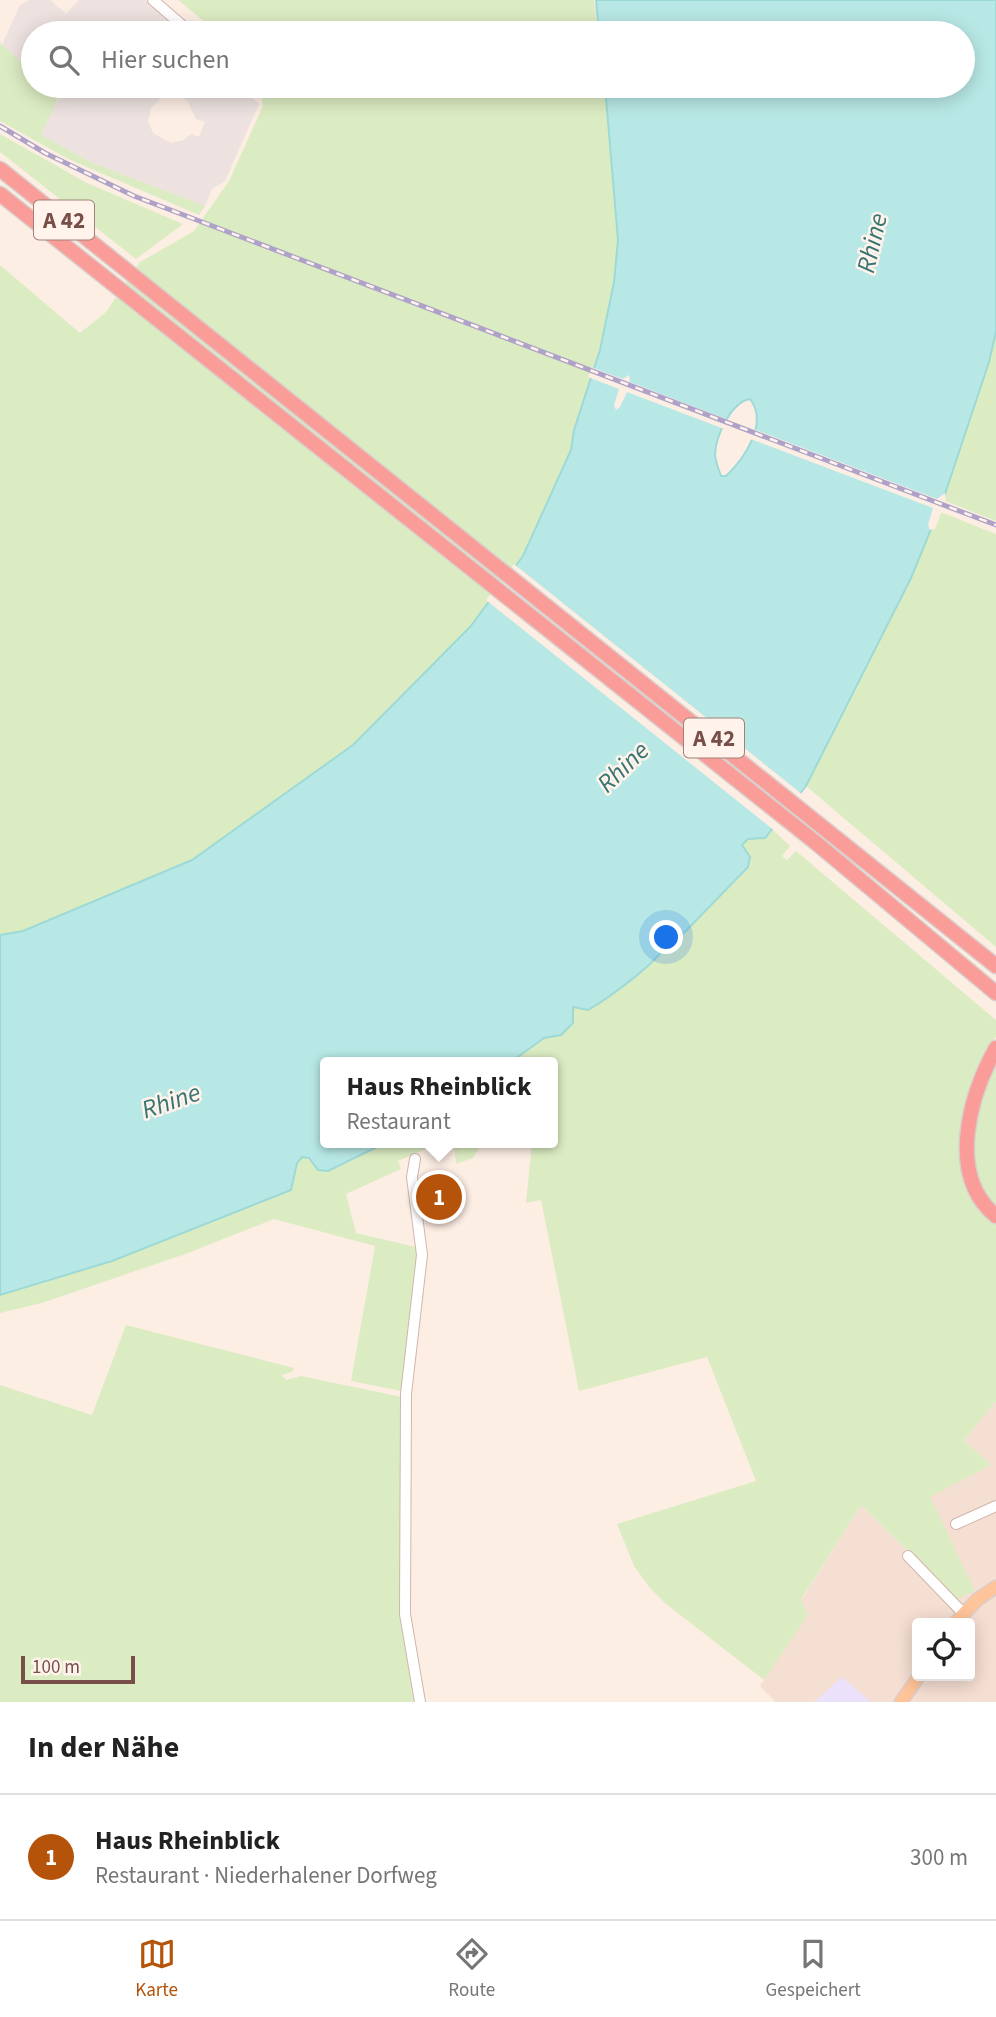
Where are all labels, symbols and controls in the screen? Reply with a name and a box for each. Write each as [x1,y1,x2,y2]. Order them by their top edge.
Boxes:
search box [21,21,975,98]
icon: search [45,41,83,79]
text: Hier suchen [101,41,230,78]
road number: A 42 [34,200,94,240]
water label: Rhine [847,209,897,277]
road number: A 42 [684,718,744,758]
water label: Rhine [588,733,658,801]
your location [649,920,683,954]
popup [320,1057,558,1148]
text: Haus Rheinblick [347,1068,531,1105]
water label: Rhine [136,1074,206,1128]
text: Restaurant [347,1105,451,1138]
pin: 1 [416,1171,462,1223]
map controls [912,1618,975,1681]
button: locate [912,1618,975,1681]
scale bar [21,1653,135,1685]
text: 100 m [32,1654,80,1681]
text: In der Nähe [28,1726,179,1769]
text: Haus Rheinblick [95,1822,280,1859]
text: 1 [45,1841,57,1874]
text: 300 m [910,1841,968,1874]
text: Restaurant · Niederhalener Dorfweg [95,1859,437,1892]
tab: Karte [135,1935,178,2004]
tab: Route [448,1935,495,2004]
tab: Gespeichert [766,1935,861,2004]

